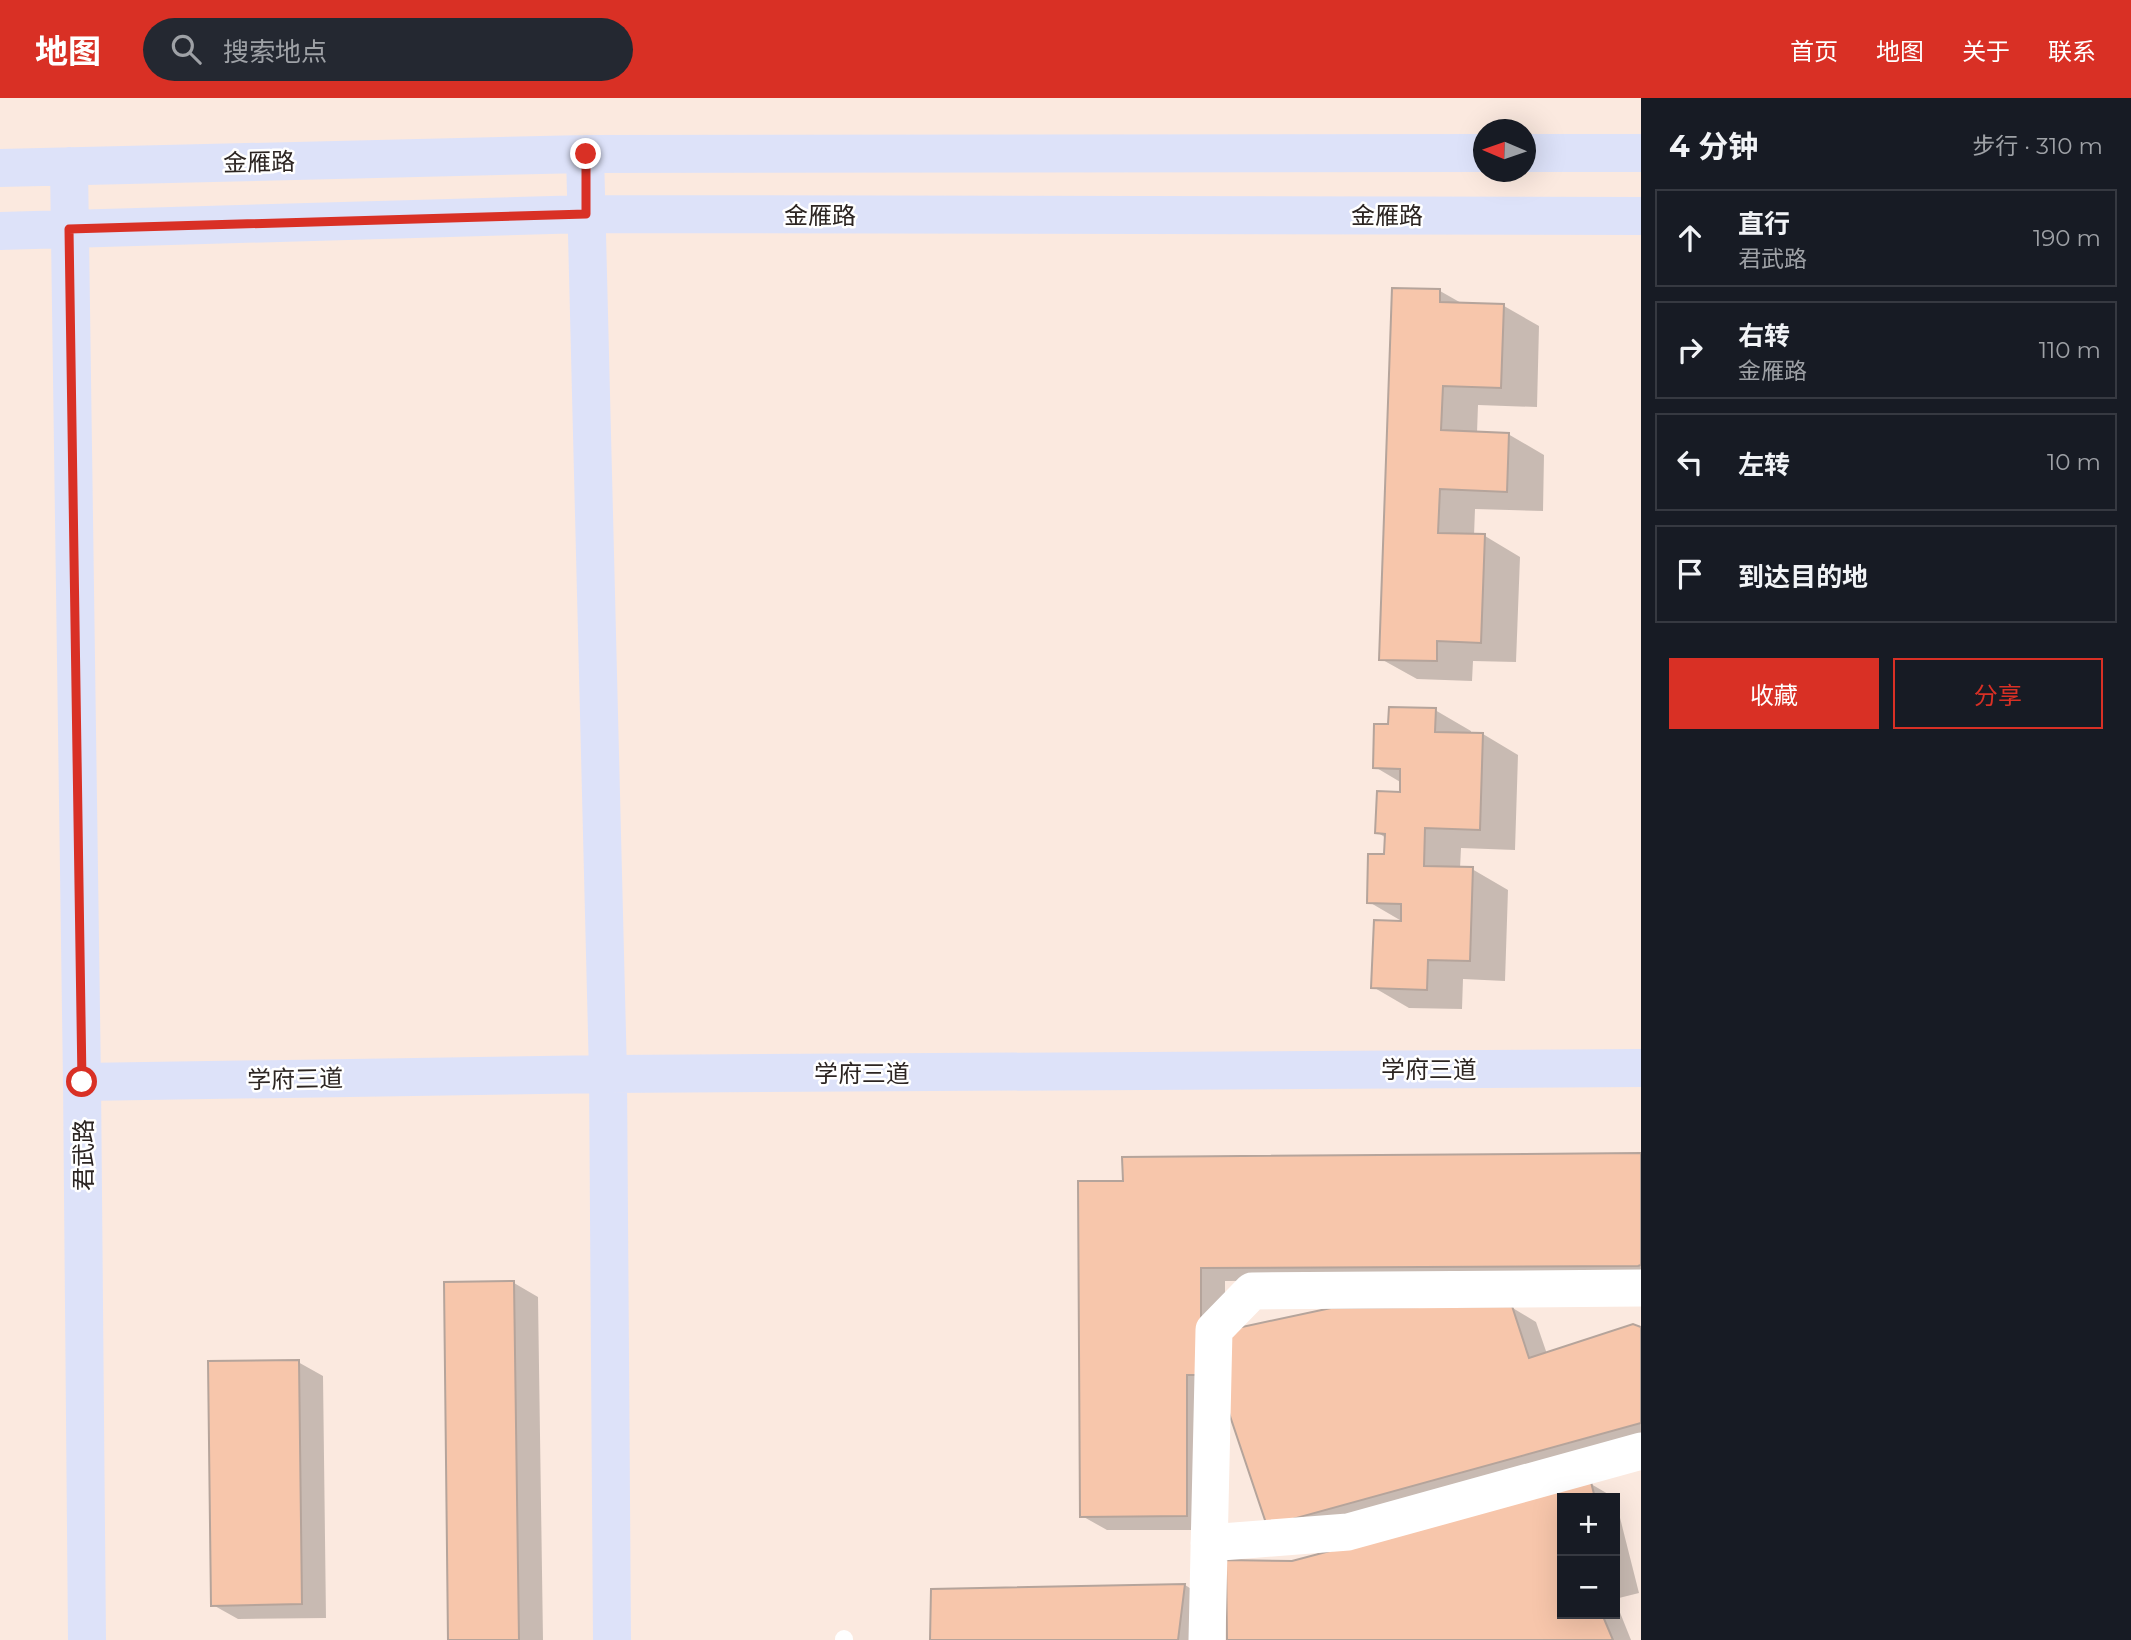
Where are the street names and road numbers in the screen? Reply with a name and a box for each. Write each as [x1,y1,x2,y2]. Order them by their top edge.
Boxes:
street label: 金雁路 [223,147,295,177]
street label: 金雁路 [784,201,856,230]
street label: 金雁路 [1351,201,1423,230]
street label: 学府三道 [1381,1055,1477,1084]
street label: 学府三道 [814,1059,910,1088]
street label: 学府三道 [247,1064,343,1094]
street label: 君武路 [69,1119,98,1191]

